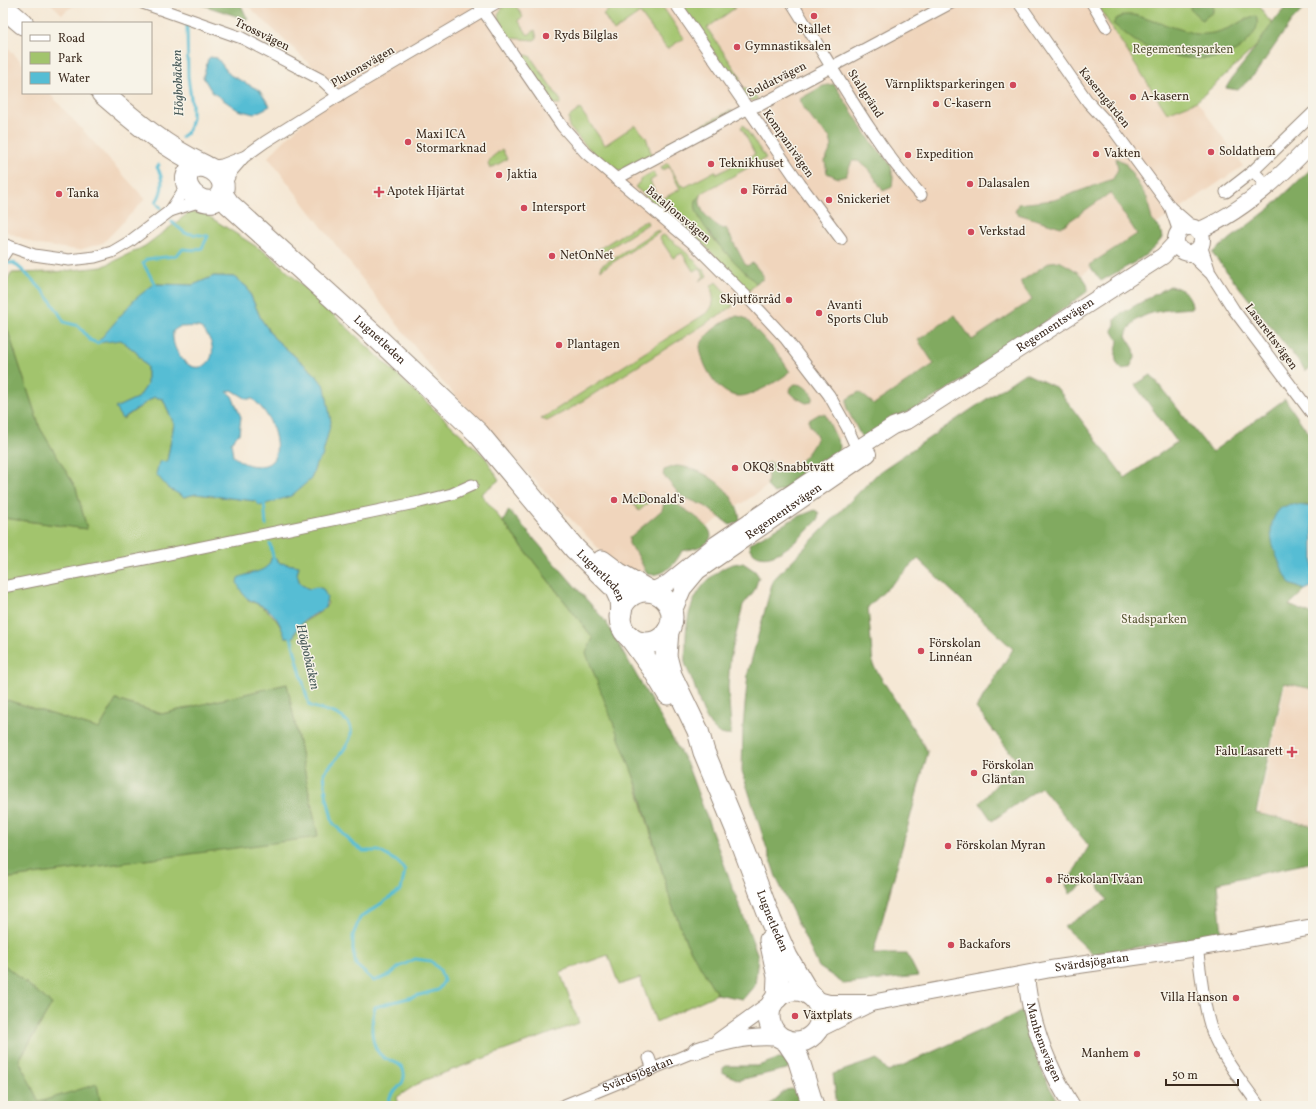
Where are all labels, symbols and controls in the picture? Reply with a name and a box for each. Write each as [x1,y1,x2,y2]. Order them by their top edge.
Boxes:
marker: Stallet [809,11,819,21]
street label: Trossvägen [232,15,292,55]
legend [22,22,152,94]
place label: Stallet [797,22,831,38]
place label: Ryds Bilglas [554,28,618,44]
text: Road [58,31,85,47]
marker: Ryds Bilglas [541,31,551,41]
place label: Gymnastiksalen [745,39,831,55]
street label: Plutonsvägen [328,42,398,92]
marker: Gymnastiksalen [732,42,742,52]
park label: Regementesparken [1133,42,1233,58]
water label: Högbobäcken [169,49,189,117]
text: Park [58,51,83,67]
street label: Soldatvägen [745,58,809,102]
street label: Kaserngården [1075,64,1133,132]
street label: Stallgränd [843,67,887,122]
text: Water [58,71,90,87]
place label: Värnpliktsparkeringen [885,77,1005,93]
marker: Värnpliktsparkeringen [1008,80,1018,90]
place label: A-kasern [1141,89,1189,105]
marker: A-kasern [1128,92,1138,102]
place label: C-kasern [944,96,991,112]
marker: C-kasern [931,99,941,109]
street label: Kompanivägen [759,107,817,181]
place label: Maxi ICA Stormarknad [416,127,486,157]
marker: Maxi ICA Stormarknad [403,137,413,147]
place label: Soldathem [1219,144,1276,160]
place label: Vakten [1104,146,1141,162]
place label: Expedition [916,147,974,163]
marker: Soldathem [1206,147,1216,157]
marker: Vakten [1091,149,1101,159]
marker: Expedition [903,150,913,160]
place label: Teknikhuset [719,156,784,172]
marker: Teknikhuset [706,159,716,169]
place label: Jaktia [507,167,537,183]
marker: Jaktia [494,170,504,180]
place label: Dalasalen [978,176,1030,192]
marker: Dalasalen [965,179,975,189]
street label: Bataljonsvägen [642,183,714,247]
place label: Förråd [752,183,788,199]
place label: Apotek Hjärtat [387,184,465,200]
place label: Tanka [67,186,99,202]
marker: Förråd [739,186,749,196]
marker: Apotek Hjärtat [374,187,384,197]
marker: Tanka [54,189,64,199]
place label: Snickeriet [837,192,890,208]
marker: Snickeriet [824,195,834,205]
place label: Intersport [532,200,586,216]
marker: Intersport [519,203,529,213]
place label: Verkstad [979,224,1026,240]
marker: Verkstad [966,227,976,237]
place label: NetOnNet [560,248,614,264]
marker: NetOnNet [547,251,557,261]
place label: Skjutförråd [720,292,781,308]
street label: Regementsvägen [1014,294,1097,356]
marker: Skjutförråd [784,295,794,305]
place label: Avanti Sports Club [827,298,889,328]
street label: Lasarettsvägen [1241,301,1301,373]
marker: Avanti Sports Club [814,308,824,318]
street label: Lugnetleden [350,312,409,368]
place label: Plantagen [567,337,620,353]
marker: Plantagen [554,340,564,350]
place label: OKQ8 Snabbtvätt [743,460,834,476]
marker: OKQ8 Snabbtvätt [730,463,740,473]
street label: Regementsvägen [743,480,825,544]
place label: McDonald's [622,492,684,508]
marker: McDonald's [609,495,619,505]
street label: Lugnetleden [573,546,628,604]
park label: Stadsparken [1121,612,1187,628]
water label: Högbobäcken [291,622,323,692]
place label: Förskolan Linnéan [929,636,981,666]
marker: Förskolan Linnéan [916,646,926,656]
place label: Falu Lasarett [1215,744,1283,760]
marker: Falu Lasarett [1286,746,1298,758]
place label: Förskolan Gläntan [982,758,1034,788]
marker: Förskolan Gläntan [969,768,979,778]
place label: Förskolan Myran [956,838,1046,854]
marker: Förskolan Myran [943,841,953,851]
place label: Förskolan Tvåan [1057,872,1143,888]
marker: Förskolan Tvåan [1044,875,1054,885]
street label: Lugnetleden [752,888,792,955]
place label: Backafors [959,937,1011,953]
marker: Backafors [946,940,956,950]
street label: Svärdsjögatan [1054,950,1130,976]
place label: Villa Hanson [1160,990,1228,1006]
marker: Villa Hanson [1231,993,1241,1003]
street label: Manhemsvägen [1022,1001,1065,1085]
place label: Växtplats [803,1008,852,1024]
marker: Växtplats [790,1011,800,1021]
place label: Manhem [1081,1046,1129,1062]
marker: Manhem [1132,1049,1142,1059]
street label: Svärdsjögatan [600,1053,676,1097]
scale bar [1166,1061,1238,1087]
text: 50 m [1172,1068,1198,1084]

